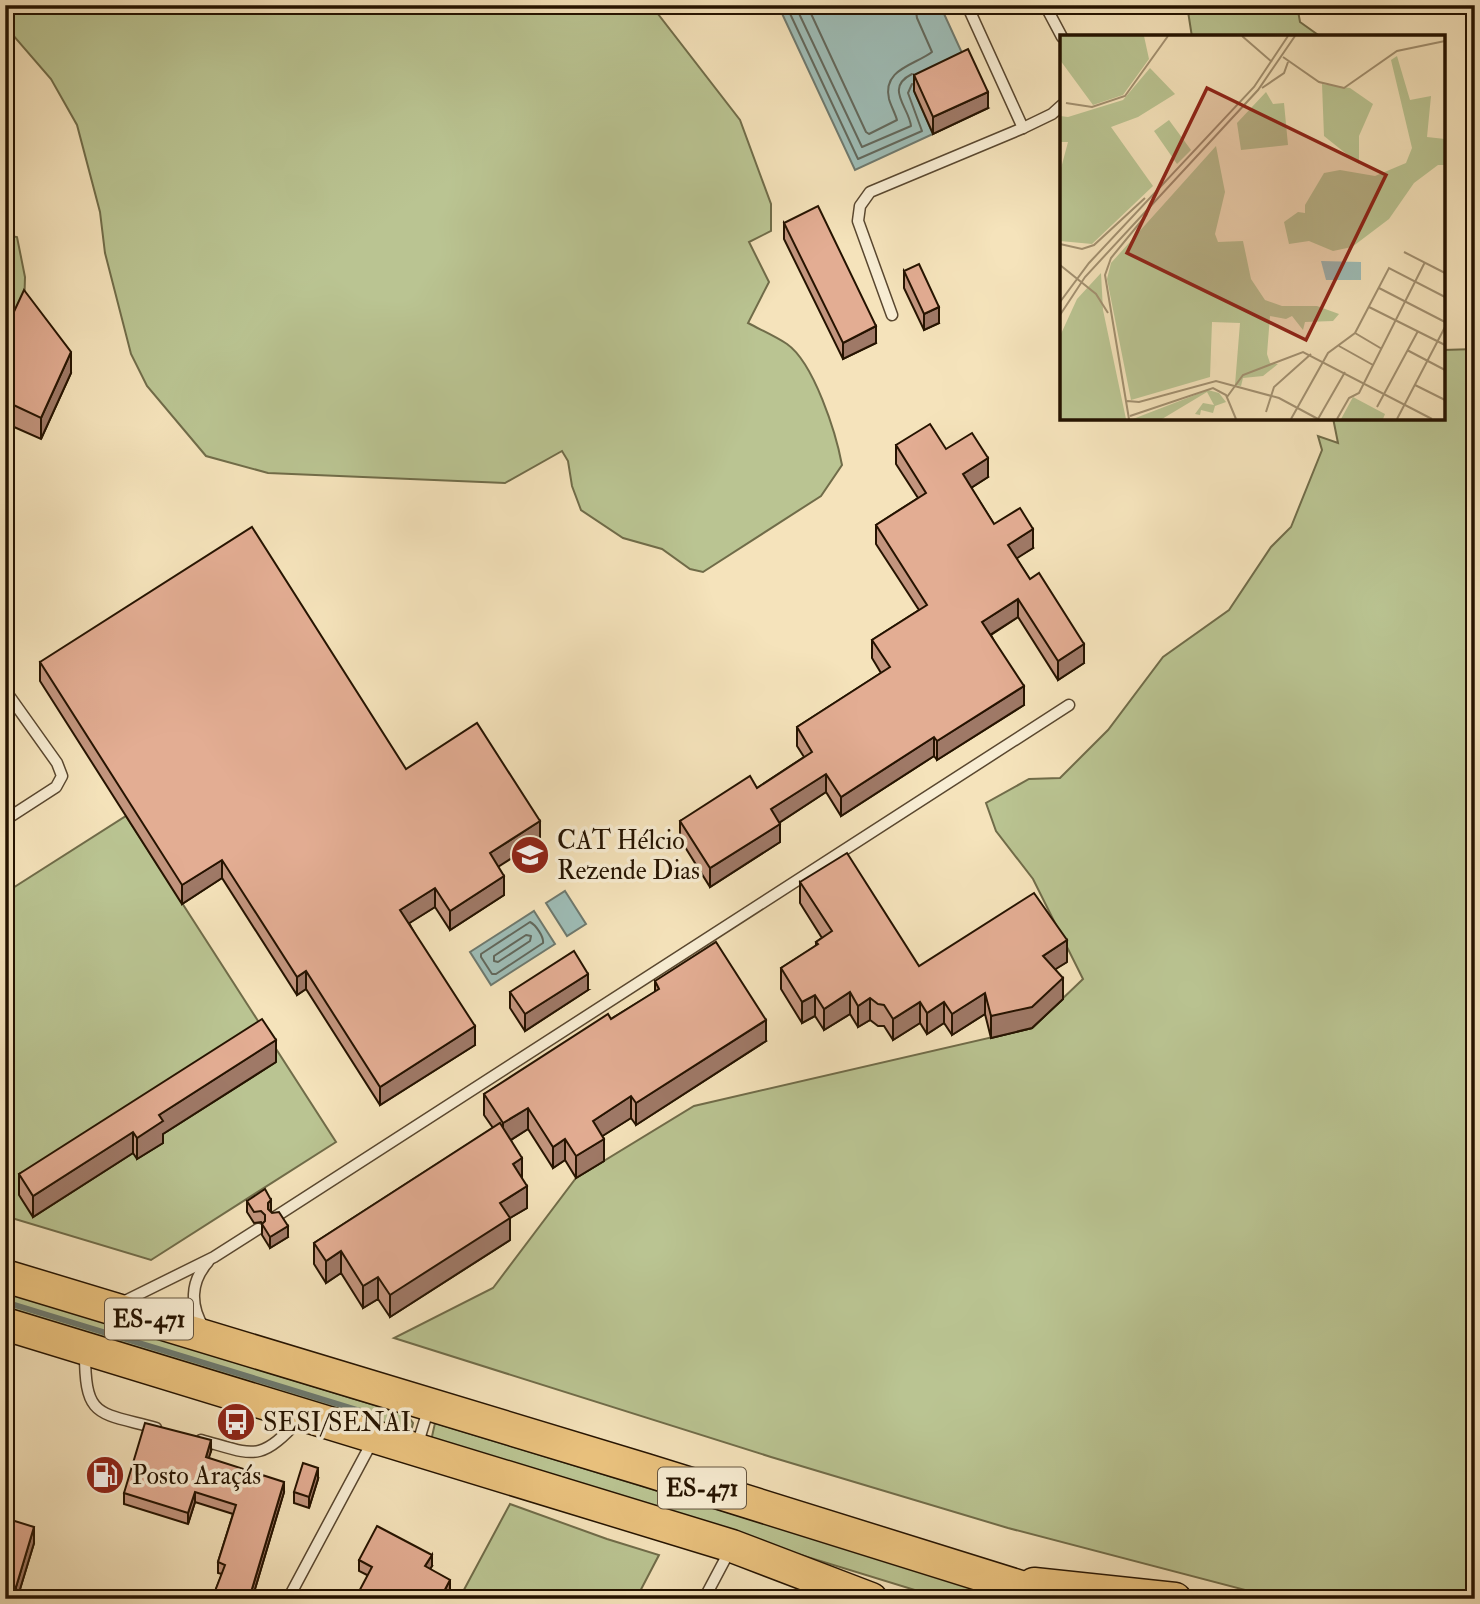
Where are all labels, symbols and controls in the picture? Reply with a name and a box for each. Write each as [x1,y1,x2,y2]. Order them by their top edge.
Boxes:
inset map [1060,35,1445,420]
place label: CAT Hélcio Rezende Dias [557,825,700,887]
school or university icon: CAT Hélcio Rezende Dias [509,834,551,876]
road number: ES-471 [105,1298,193,1339]
bus stop icon: SESI/SENAI [215,1401,257,1443]
place label: SESI/SENAI [263,1407,411,1439]
fuel station icon: Posto Araçás [84,1454,126,1496]
place label: Posto Araçás [132,1460,261,1492]
road number: ES-471 [658,1468,746,1508]

